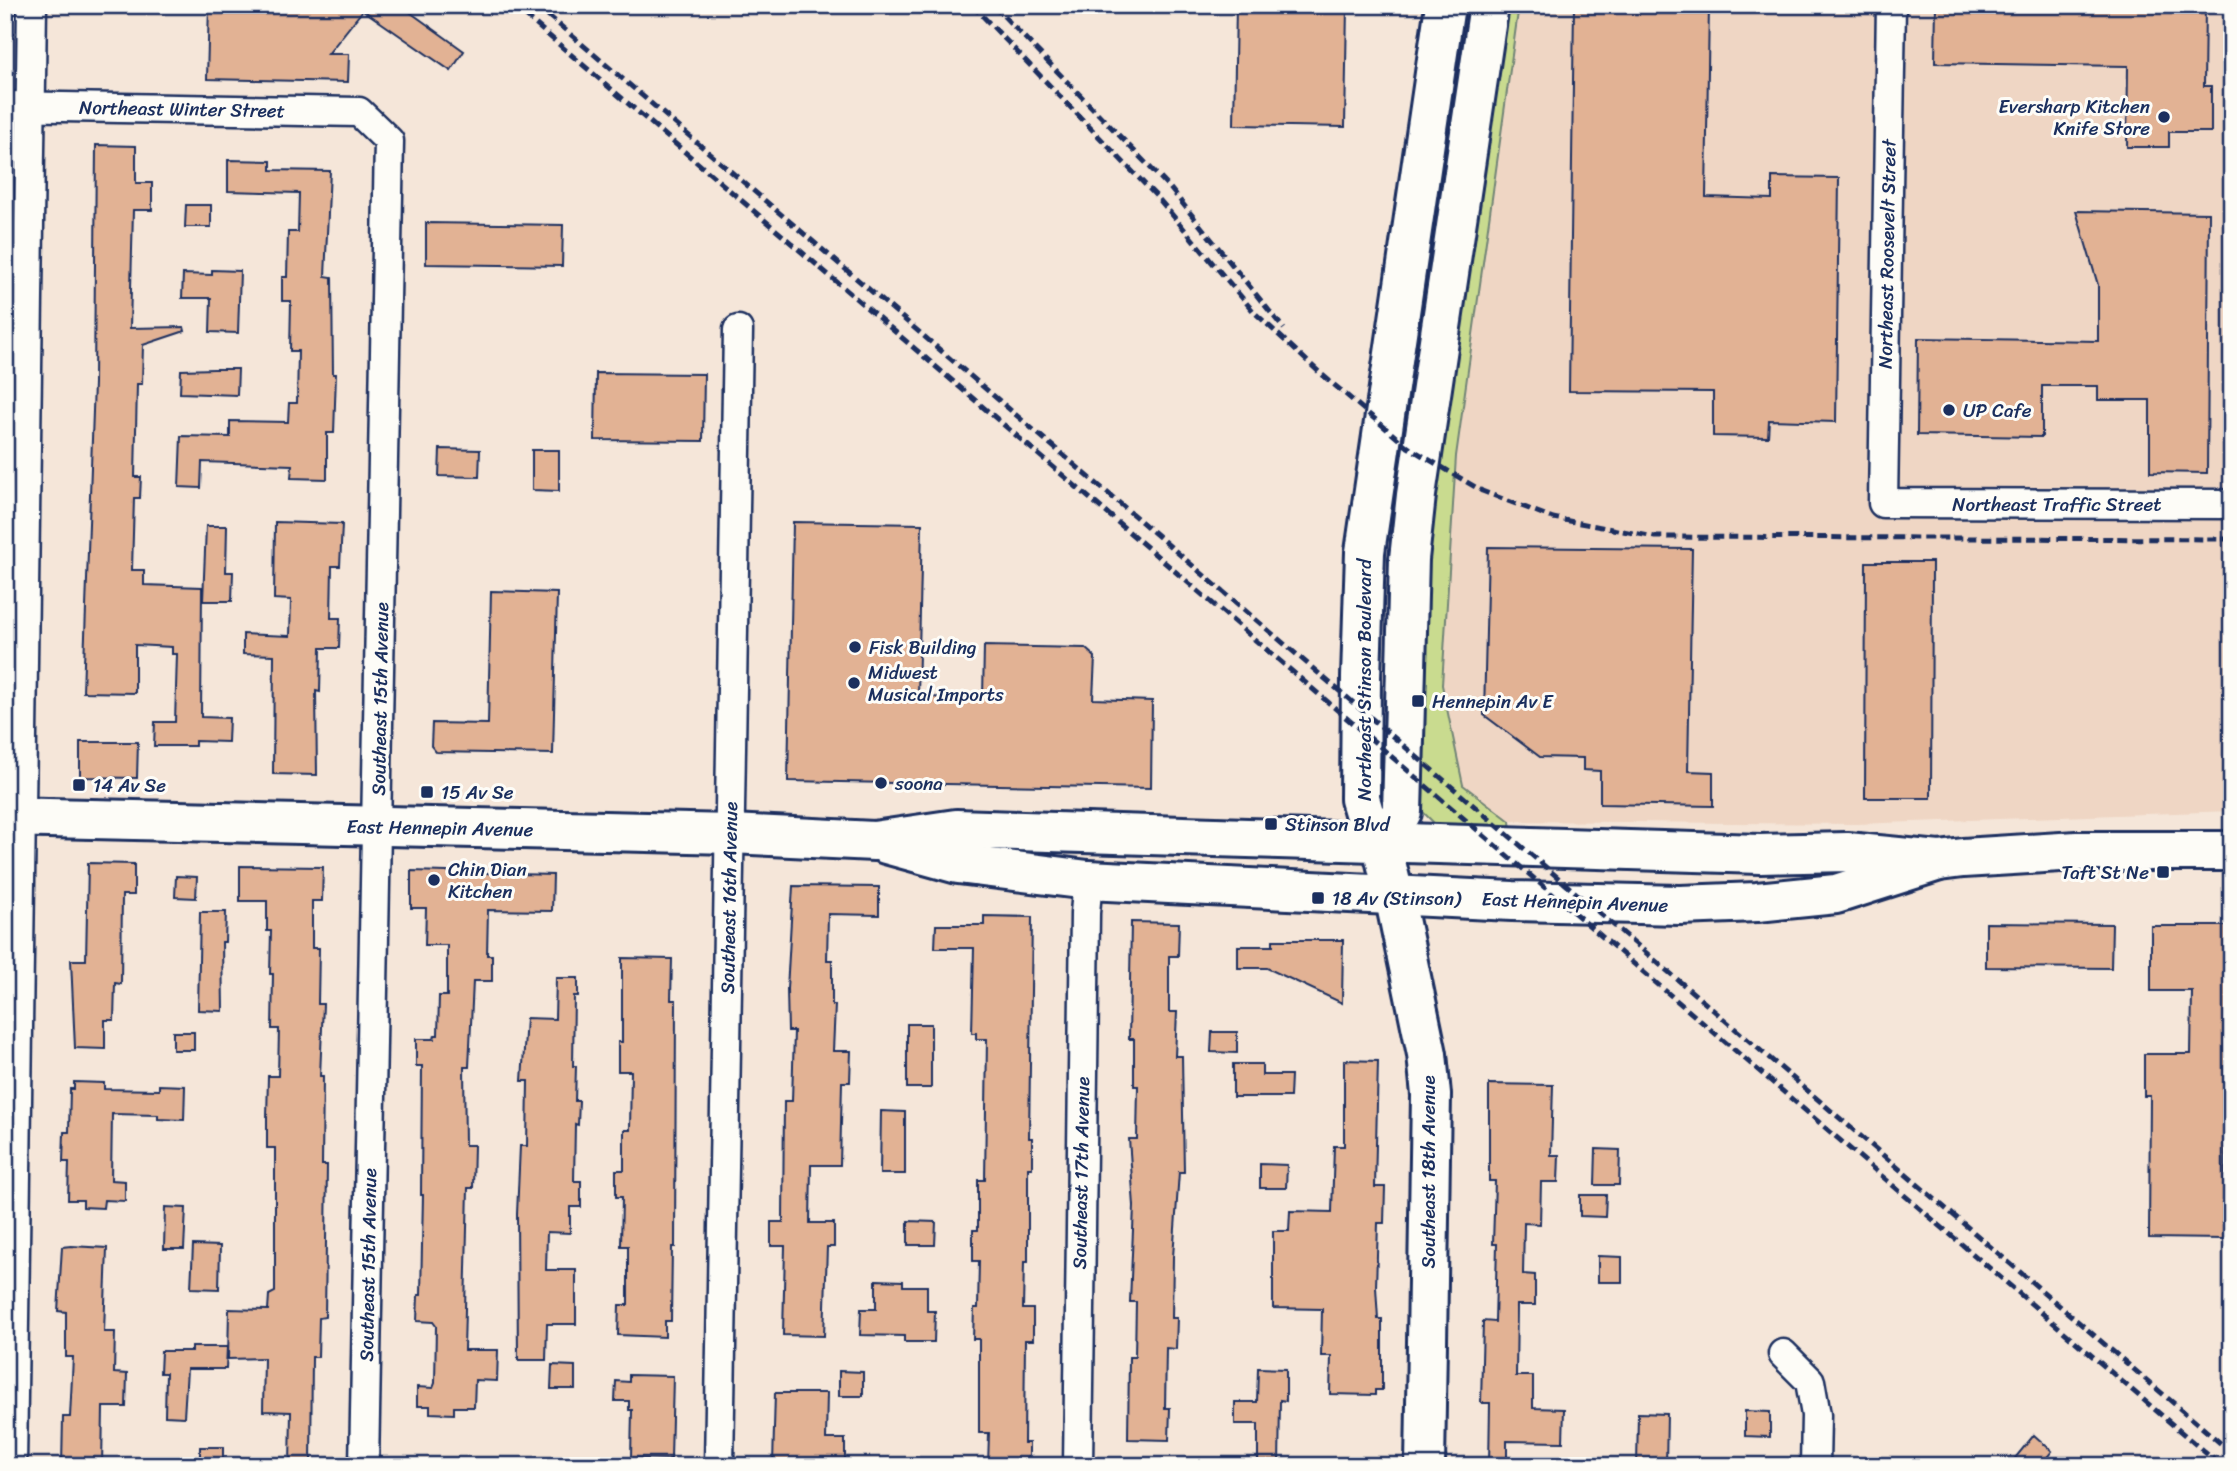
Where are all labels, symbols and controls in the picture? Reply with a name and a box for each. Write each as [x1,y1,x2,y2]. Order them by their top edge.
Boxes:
place label: Eversharp Kitchen Knife Store [1998,90,2150,145]
street label: Northeast Winter Street [79,91,285,127]
marker: Eversharp Kitchen Knife Store [2156,109,2172,125]
street label: Northeast Roosevelt Street [1868,138,1906,369]
place label: UP Cafe [1963,394,2032,427]
marker: UP Cafe [1941,402,1957,418]
street label: Northeast Traffic Street [1952,488,2162,521]
street label: Northeast Stinson Boulevard [1348,557,1381,801]
street label: Southeast 15th Avenue [362,602,398,796]
place label: Fisk Building [869,631,976,664]
marker: Fisk Building [847,639,863,655]
place label: Midwest Musical Imports [868,656,1004,711]
marker: Midwest Musical Imports [846,675,862,691]
place label: Hennepin Av E [1432,685,1554,718]
marker: Hennepin Av E [1410,693,1426,709]
place label: soona [894,767,943,800]
place label: 14 Av Se [93,769,166,802]
marker: soona [873,775,889,791]
place label: 15 Av Se [441,776,514,809]
marker: 14 Av Se [71,777,87,793]
marker: 15 Av Se [419,784,435,800]
street label: Southeast 16th Avenue [711,801,747,995]
place label: Stinson Blvd [1285,808,1392,841]
street label: East Hennepin Avenue [346,810,534,846]
marker: Stinson Blvd [1263,816,1279,832]
place label: Chin Dian Kitchen [448,853,527,908]
place label: Taft St Ne [2061,856,2149,889]
marker: Taft St Ne [2155,864,2171,880]
marker: Chin Dian Kitchen [426,872,442,888]
place label: 18 Av (Stinson) [1332,882,1462,915]
street label: East Hennepin Avenue [1481,882,1669,922]
marker: 18 Av (Stinson) [1310,890,1326,906]
street label: Southeast 18th Avenue [1412,1075,1445,1269]
street label: Southeast 17th Avenue [1063,1076,1099,1270]
street label: Southeast 15th Avenue [350,1168,386,1362]

